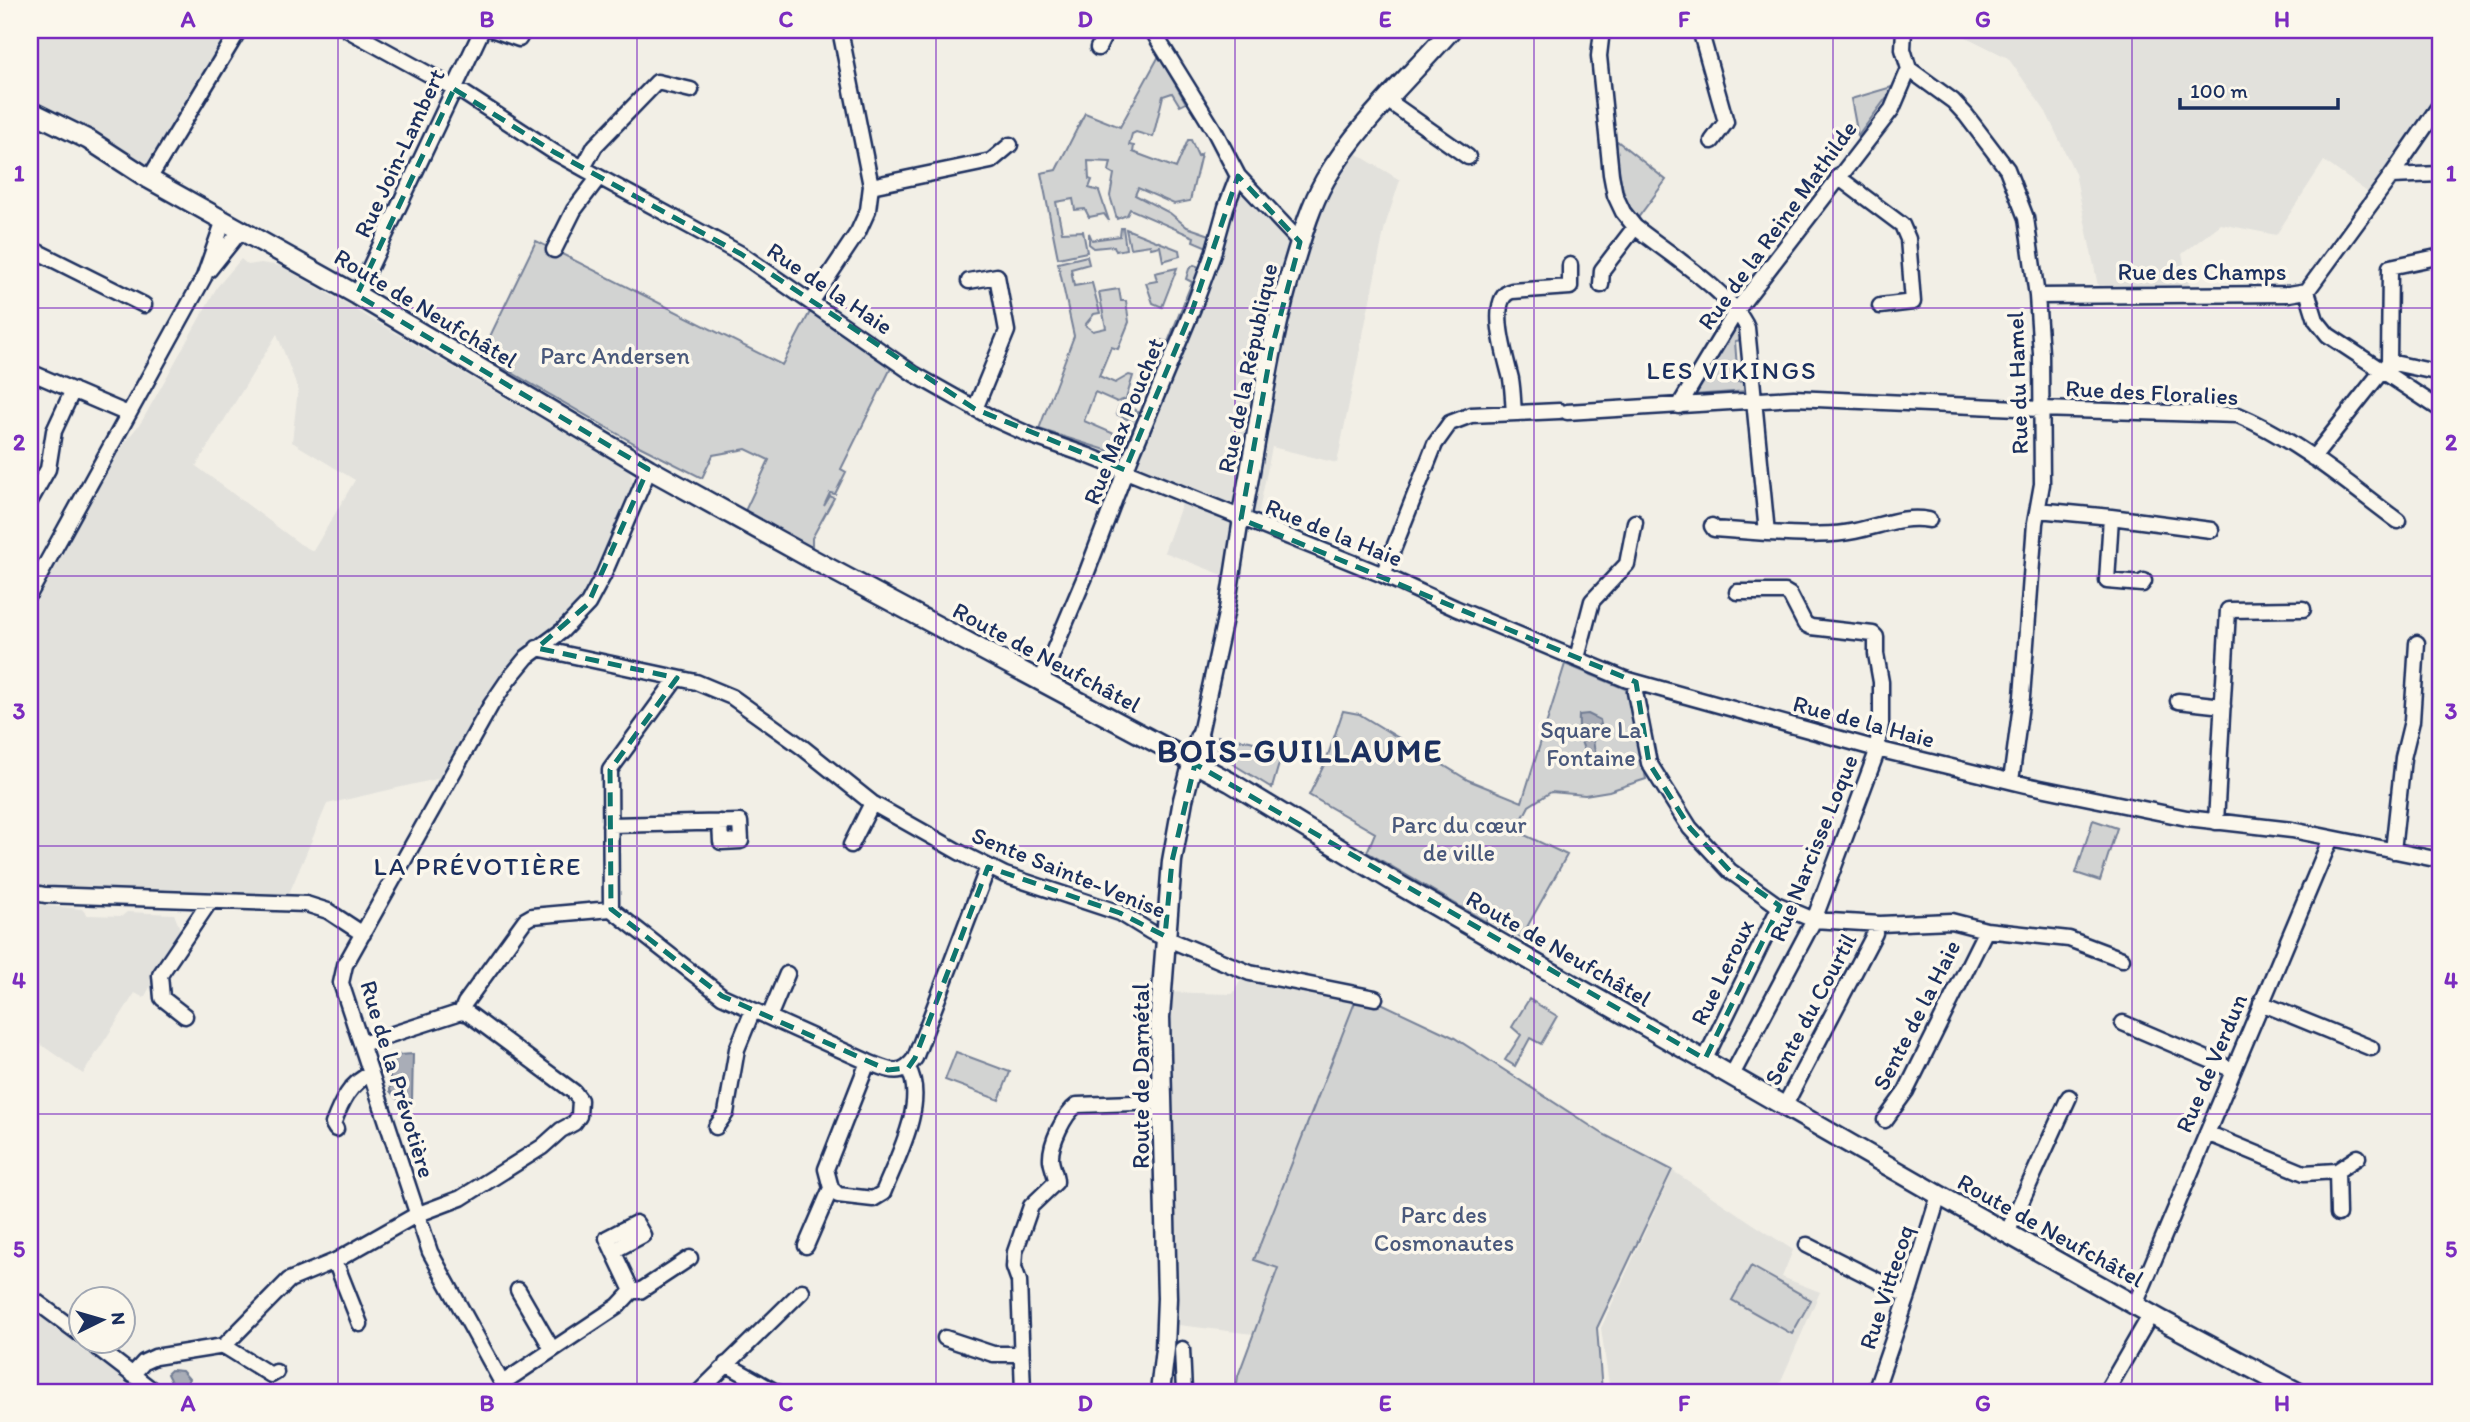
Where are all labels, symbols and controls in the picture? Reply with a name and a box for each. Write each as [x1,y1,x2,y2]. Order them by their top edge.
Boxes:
text: A [180,5,196,33]
text: B [480,5,495,33]
text: C [779,5,794,33]
text: D [1077,5,1093,33]
text: E [1379,5,1392,33]
text: F [1678,5,1691,33]
text: G [1975,5,1991,33]
text: H [2274,5,2290,33]
street label: Rue Join-Lambert [347,64,451,242]
scale bar [2180,66,2337,110]
text: 100 m [2190,78,2248,103]
street label: Rue de la Reine Mathilde [1691,115,1863,335]
text: 1 [14,159,25,187]
text: 1 [2446,159,2457,187]
street label: Rue de la Haie [762,235,898,341]
street label: Route de Neufchâtel [329,242,523,374]
street label: Rue des Champs [2118,257,2286,286]
street label: Rue de la République [1211,261,1283,475]
street label: Rue du Hamel [2000,311,2034,455]
street label: Rue Max Pouchet [1076,333,1170,509]
park label: Parc Andersen [540,341,690,370]
district label: LES VIKINGS [1646,354,1818,386]
street label: Rue des Floralies [2065,373,2239,411]
text: 2 [13,428,26,456]
text: 2 [2445,428,2458,456]
street label: Rue de la Haie [1261,491,1407,573]
street label: Route de Neufchâtel [948,595,1146,719]
street label: Rue de la Haie [1790,688,1938,754]
text: 3 [13,697,26,725]
text: 3 [2445,697,2458,725]
park label: Square La Fontaine [1540,715,1642,772]
district label: BOIS-GUILLAUME [1157,732,1443,770]
street label: Rue Narcisse Loque [1762,750,1864,946]
park label: Parc du cœur de ville [1391,810,1527,867]
street label: Sente Sainte-Venise [968,820,1170,924]
district label: LA PRÉVOTIÈRE [374,850,582,882]
street label: Route de Neufchâtel [1461,883,1657,1013]
street label: Rue Leroux [1684,914,1760,1030]
street label: Sente du Courtil [1758,928,1862,1090]
street label: Sente de la Haie [1866,935,1966,1095]
text: 4 [12,966,26,994]
text: 4 [2444,966,2458,994]
street label: Rue de la Prévotière [354,977,442,1181]
street label: Route de Darnétal [1126,983,1155,1169]
street label: Rue de Verdun [2169,989,2253,1137]
street label: Route de Neufchâtel [1953,1167,2149,1293]
park label: Parc des Cosmonautes [1374,1200,1514,1257]
street label: Rue Vittecoq [1852,1221,1920,1353]
text: 5 [13,1235,25,1263]
text: 5 [2445,1235,2457,1263]
north arrow [66,1286,136,1356]
text: N [106,1311,130,1326]
text: A [180,1389,196,1417]
text: B [480,1389,495,1417]
text: C [779,1389,794,1417]
text: D [1077,1389,1093,1417]
text: E [1379,1389,1392,1417]
text: F [1678,1389,1691,1417]
text: G [1975,1389,1991,1417]
text: H [2274,1389,2290,1417]

